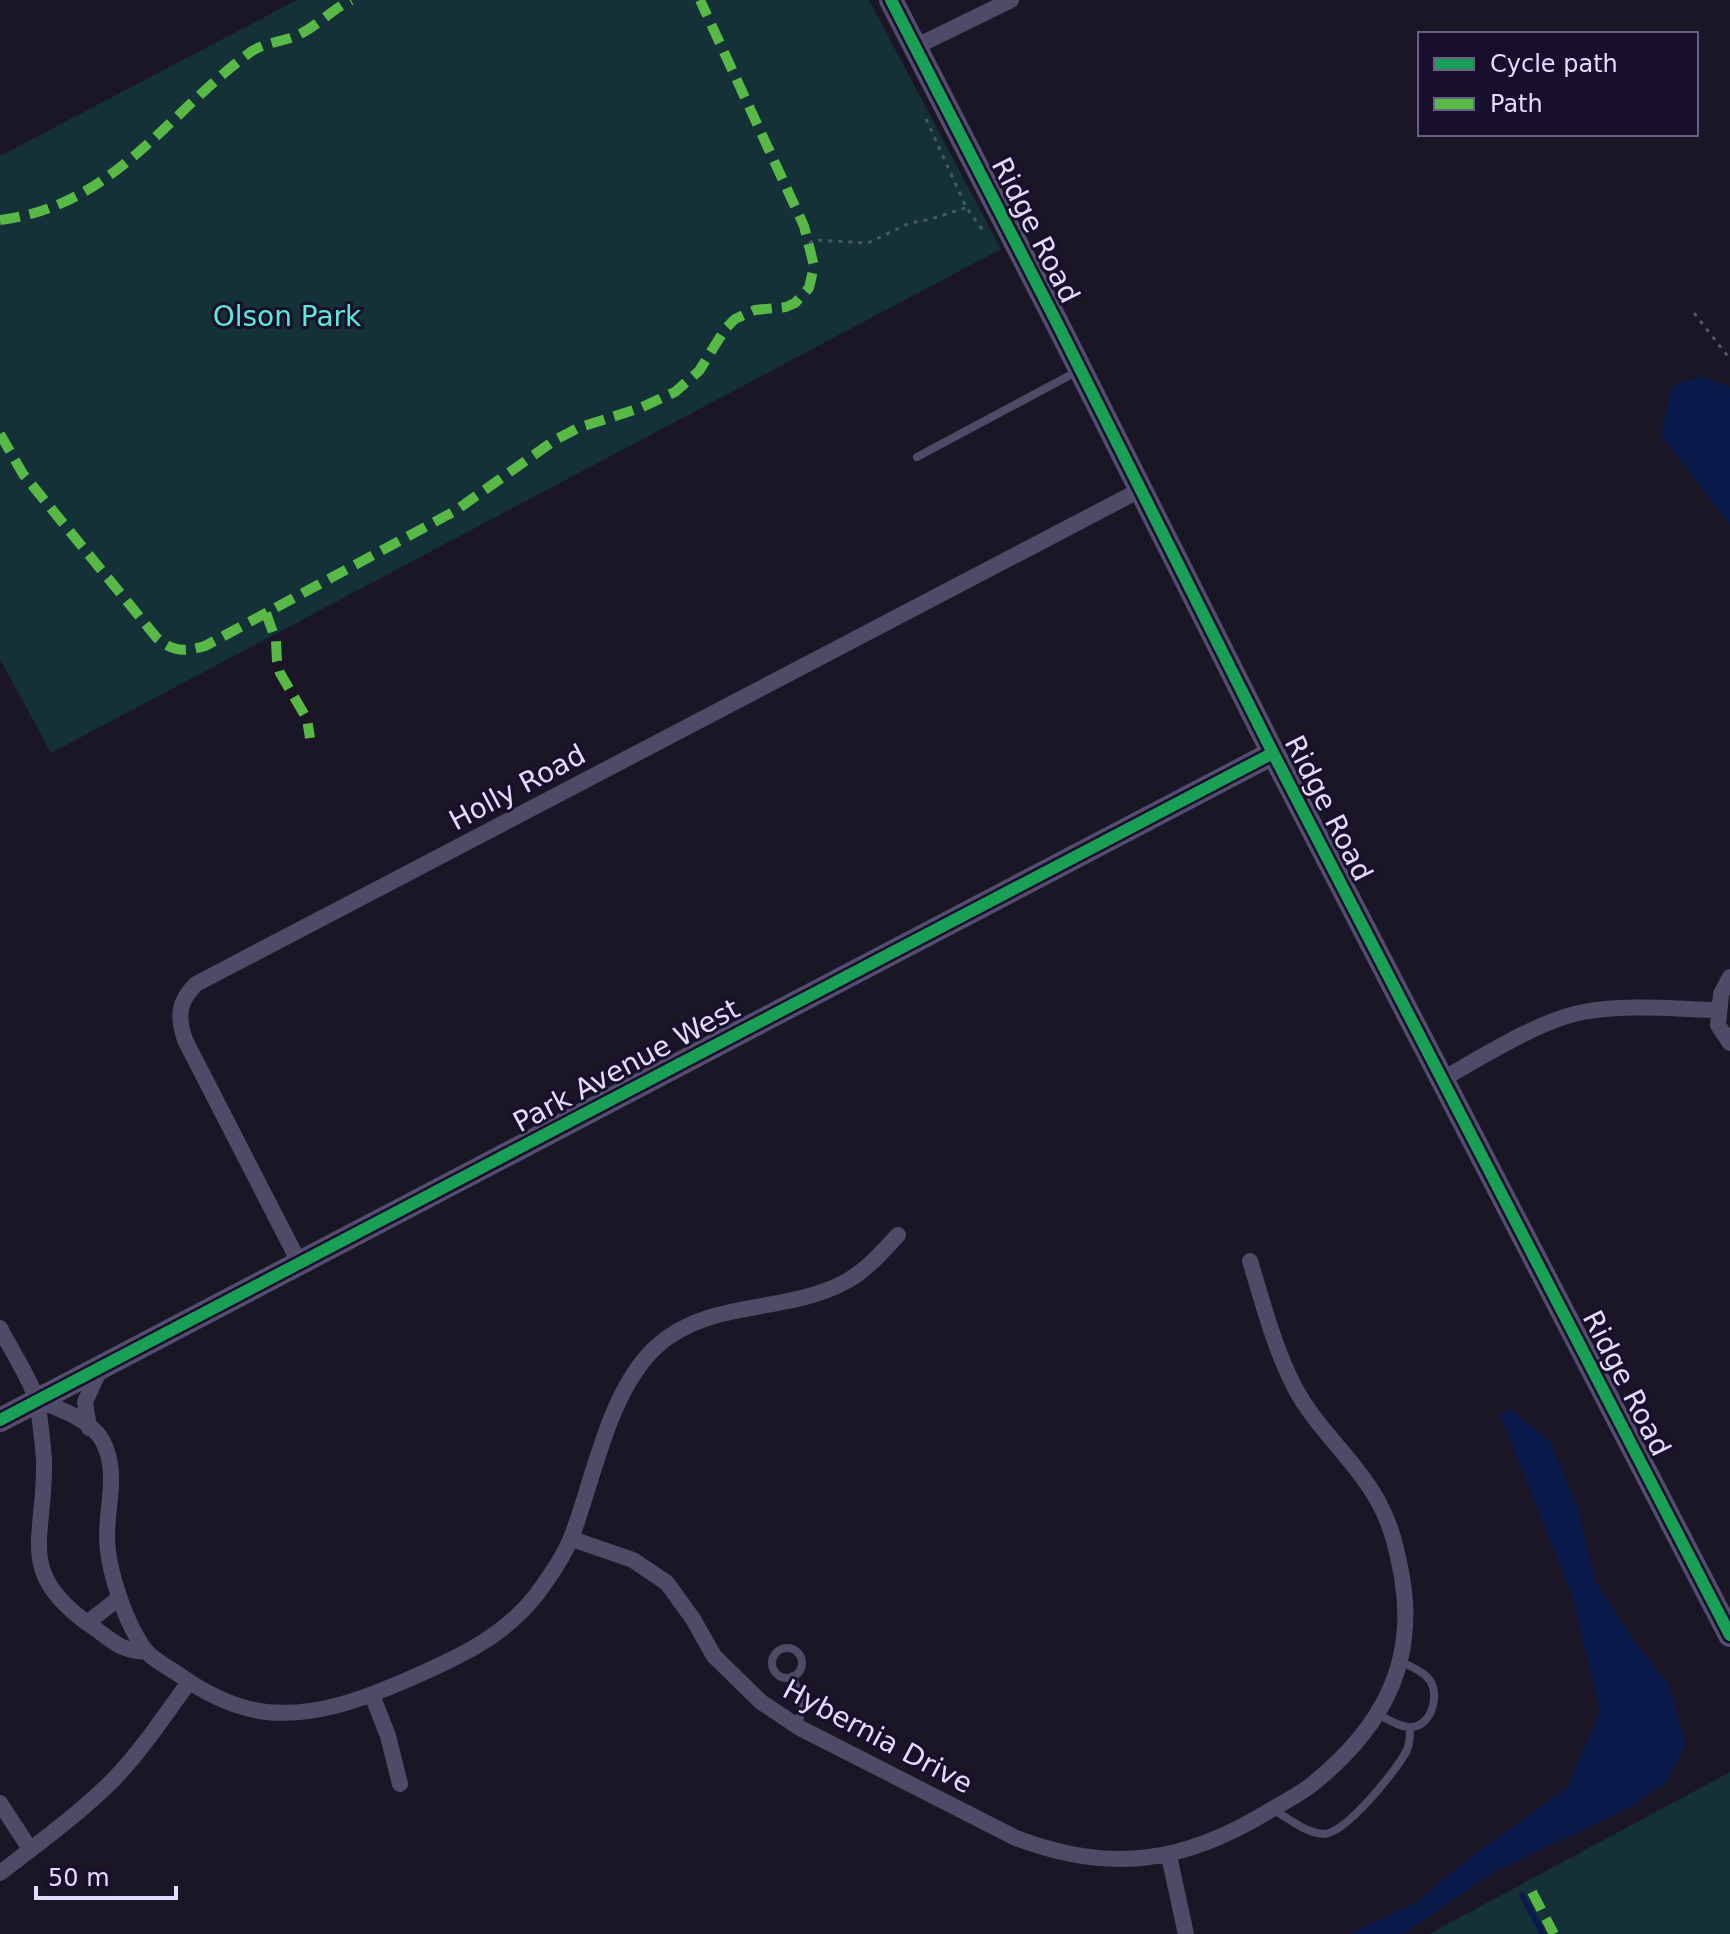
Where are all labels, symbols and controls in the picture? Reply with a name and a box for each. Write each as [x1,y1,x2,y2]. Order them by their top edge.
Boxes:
legend [1418,32,1698,136]
text: Cycle path [1490,50,1618,78]
text: Path [1490,90,1543,118]
street label: Ridge Road [985,152,1086,309]
park label: Olson Park [213,300,362,333]
street label: Ridge Road [1278,730,1379,887]
street label: Holly Road [443,738,591,837]
street label: Park Avenue West [508,992,745,1139]
street label: Ridge Road [1576,1305,1677,1462]
street label: Hybernia Drive [777,1673,978,1800]
scale bar [36,1850,176,1900]
text: 50 m [48,1864,110,1892]

